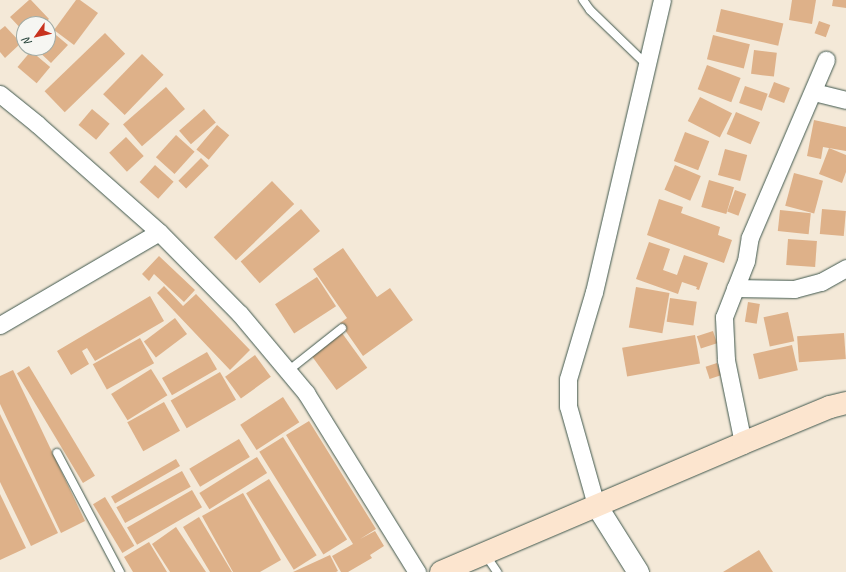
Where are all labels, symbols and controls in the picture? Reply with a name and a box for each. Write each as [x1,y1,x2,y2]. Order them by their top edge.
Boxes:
north arrow [16,16,56,56]
text: N [19,35,35,49]

